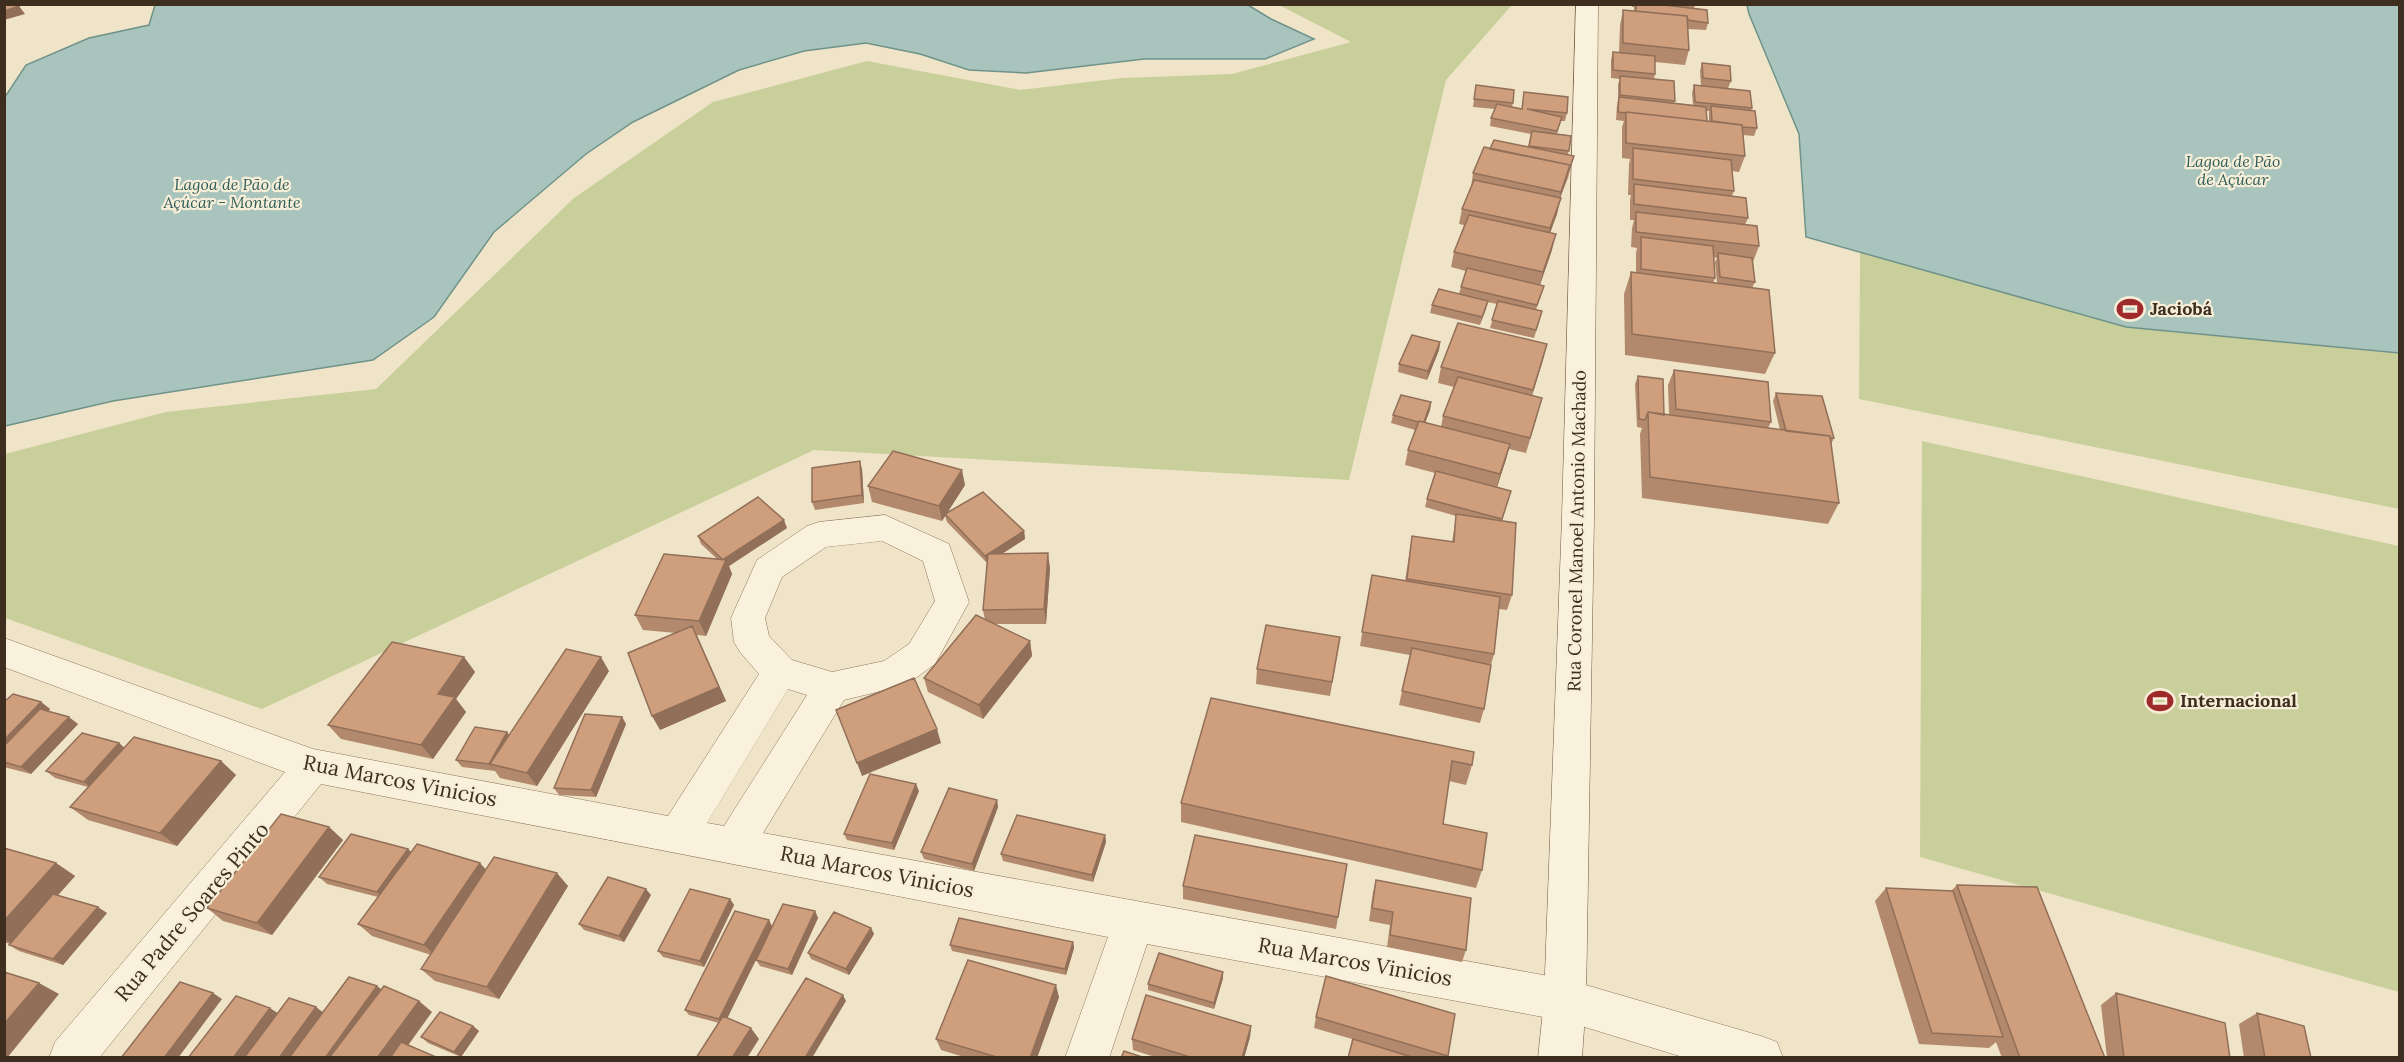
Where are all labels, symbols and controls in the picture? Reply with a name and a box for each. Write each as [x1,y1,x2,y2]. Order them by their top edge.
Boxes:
water label: Lagoa de Pão de Açúcar [2186,151,2280,189]
water label: Lagoa de Pão de Açúcar - Montante [162,174,301,212]
sports icon: Jaciobá [2115,294,2145,324]
place label: Jaciobá [2150,297,2213,320]
street label: Rua Coronel Manoel Antonio Machado [1562,370,1591,692]
sports icon: Internacional [2145,686,2175,716]
place label: Internacional [2180,689,2297,712]
street label: Rua Marcos Vinicios [301,748,499,813]
street label: Rua Padre Soares Pinto [109,816,275,1007]
street label: Rua Marcos Vinicios [778,839,976,904]
street label: Rua Marcos Vinicios [1256,931,1454,992]

